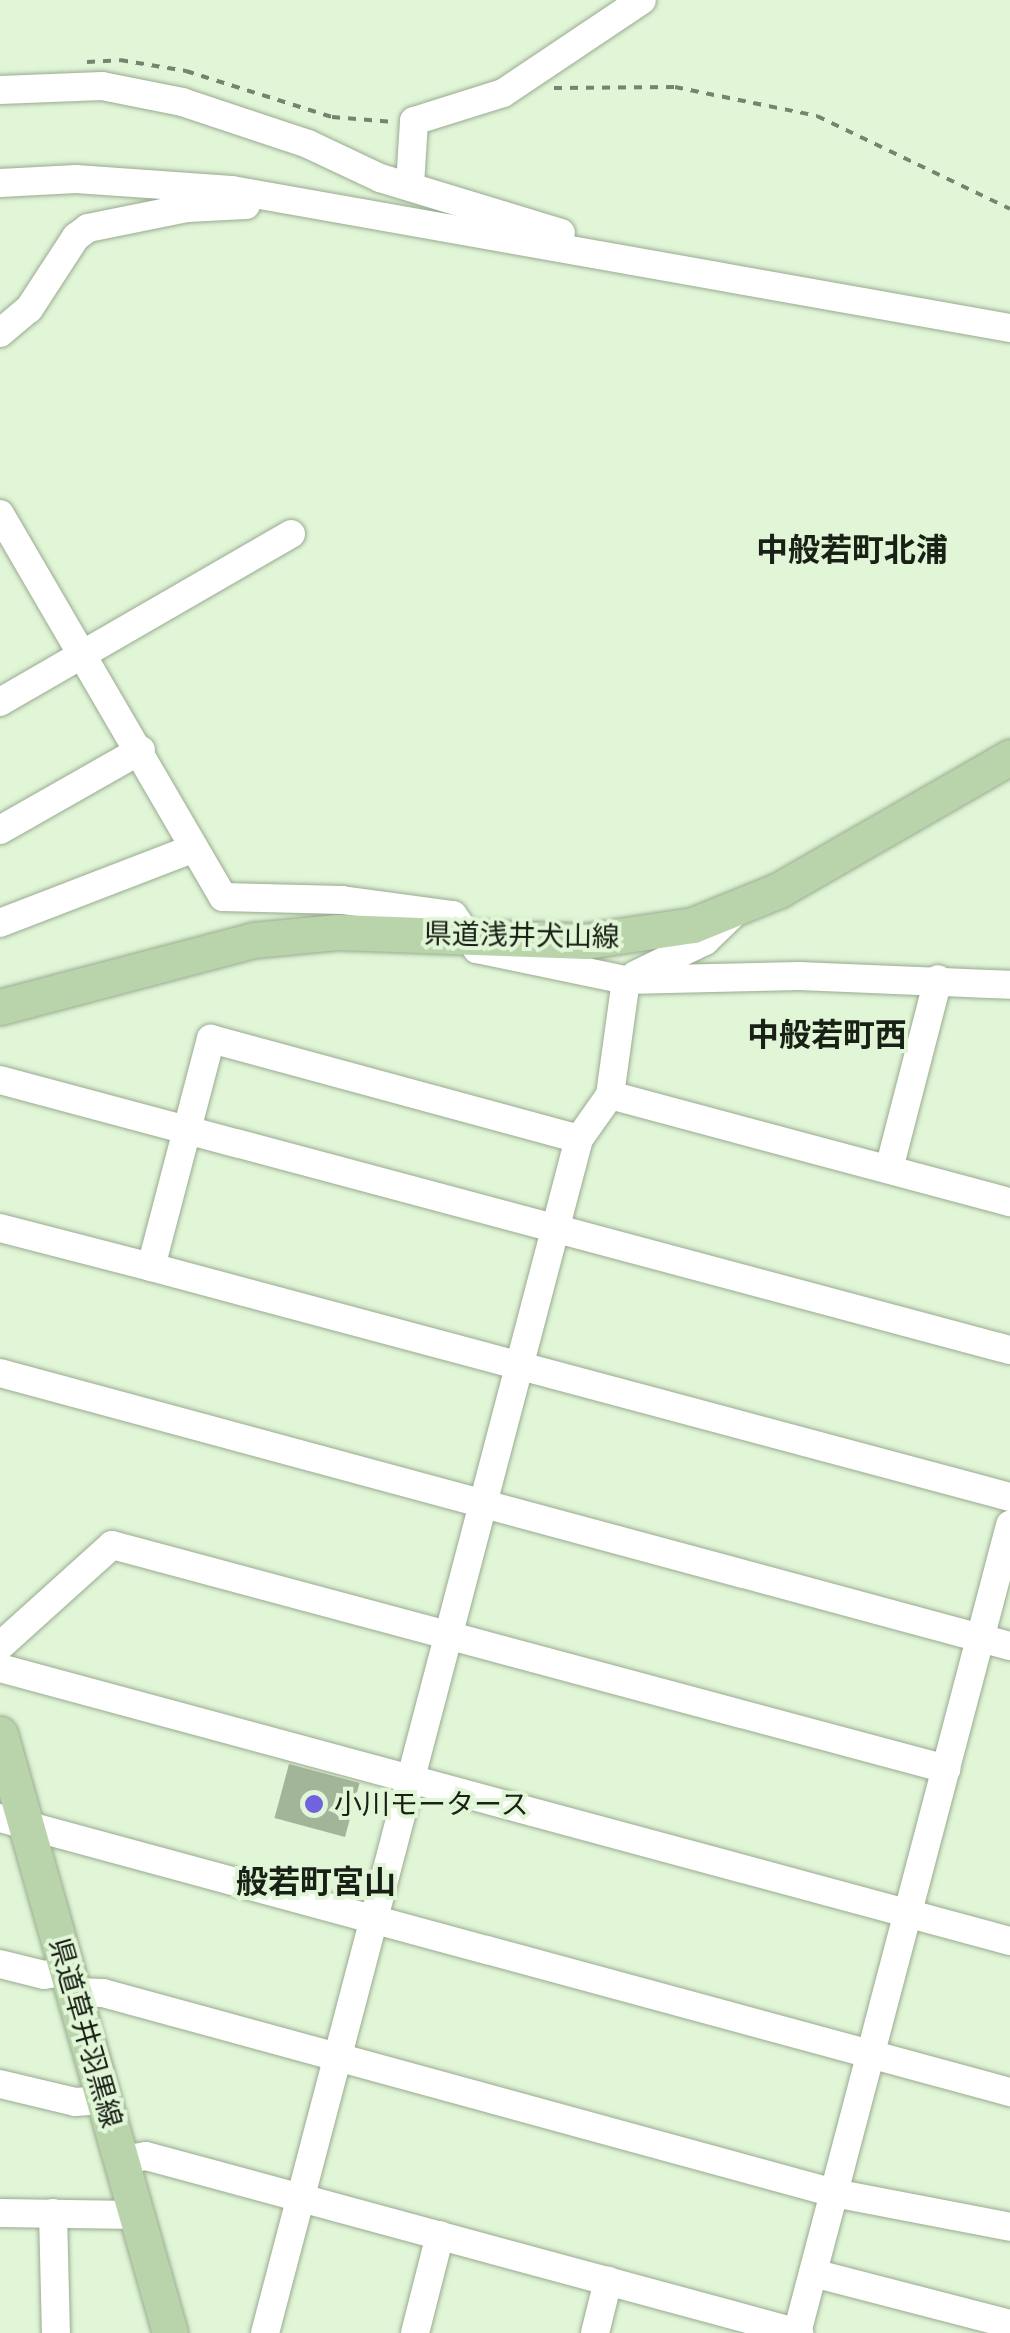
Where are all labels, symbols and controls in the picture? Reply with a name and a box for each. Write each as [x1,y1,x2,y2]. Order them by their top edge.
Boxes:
district label: 中般若町北浦 [756,530,948,568]
street label: 県道浅井犬山線 [424,916,620,954]
district label: 中般若町西 [747,1015,907,1053]
place label: 小川モータース [334,1787,530,1821]
marker: 小川モータース [303,1793,325,1815]
district label: 般若町宮山 [236,1862,396,1900]
street label: 県道草井羽黒線 [43,1934,129,2132]

